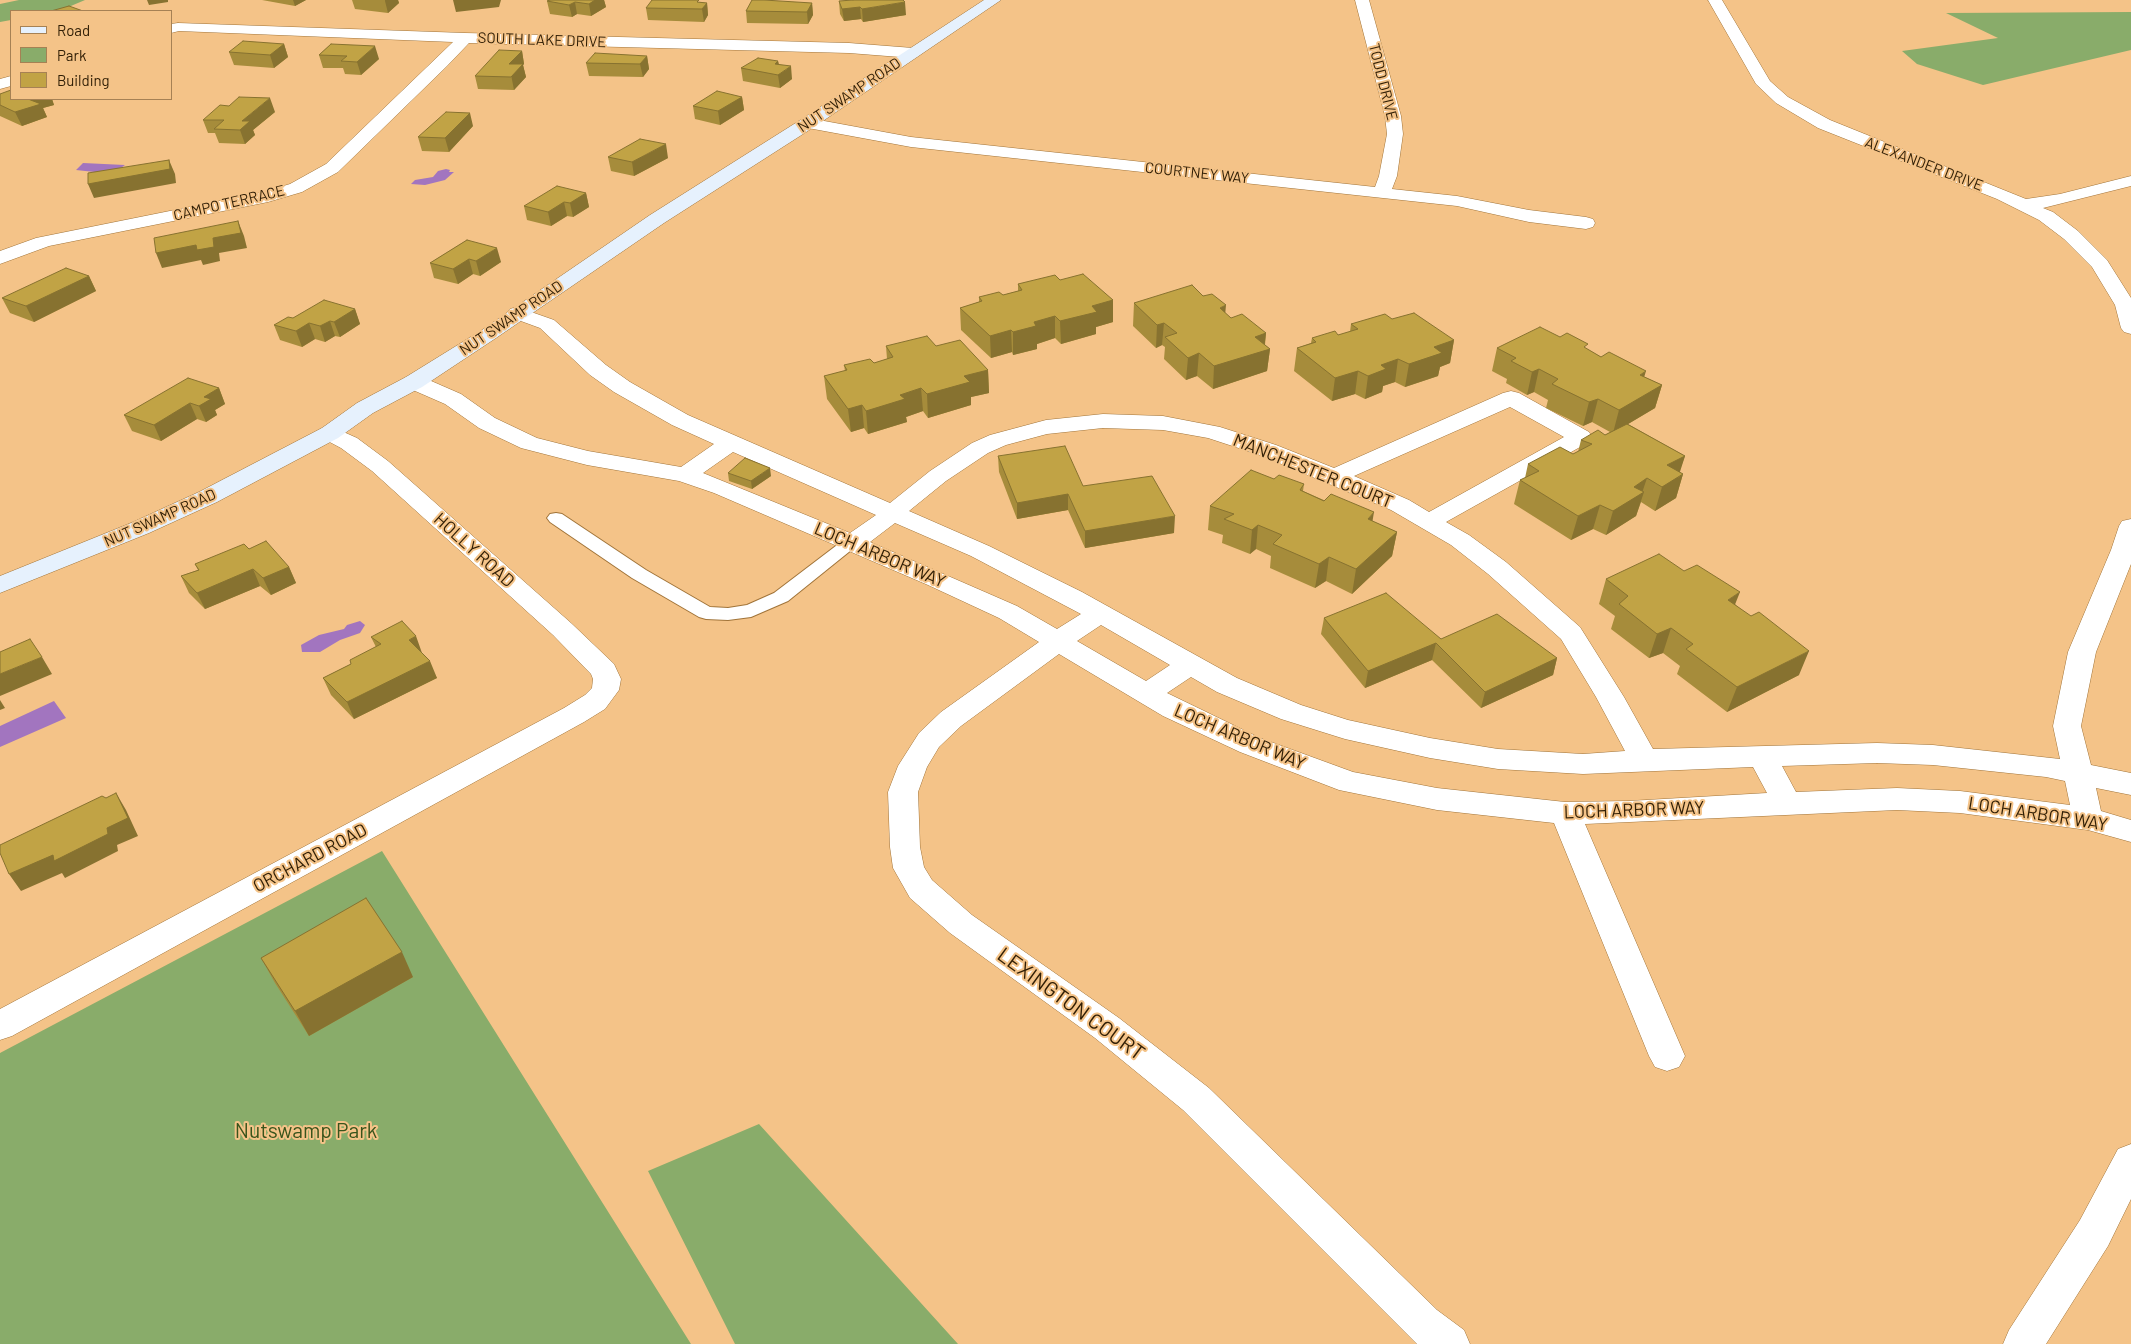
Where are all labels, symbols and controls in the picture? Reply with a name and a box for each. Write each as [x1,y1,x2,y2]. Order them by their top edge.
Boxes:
legend [10,10,172,100]
text: Road [57,21,90,39]
street label: SOUTH LAKE DRIVE [477,29,607,51]
street label: TODD DRIVE [1365,42,1401,122]
text: Park [57,46,86,64]
street label: NUT SWAMP ROAD [794,54,904,136]
text: Building [57,71,110,89]
street label: ALEXANDER DRIVE [1862,133,1986,195]
street label: COURTNEY WAY [1144,159,1250,187]
street label: CAMPO TERRACE [172,181,286,225]
street label: NUT SWAMP ROAD [456,277,566,359]
street label: MANCHESTER COURT [1230,429,1396,513]
street label: NUT SWAMP ROAD [101,485,219,551]
street label: HOLLY ROAD [429,508,519,592]
street label: LOCH ARBOR WAY [811,518,949,592]
street label: LOCH ARBOR WAY [1171,700,1309,774]
street label: LOCH ARBOR WAY [1967,792,2109,836]
street label: LOCH ARBOR WAY [1563,797,1705,823]
street label: ORCHARD ROAD [249,819,371,897]
street label: LEXINGTON COURT [992,942,1150,1066]
park label: Nutswamp Park [235,1118,377,1144]

